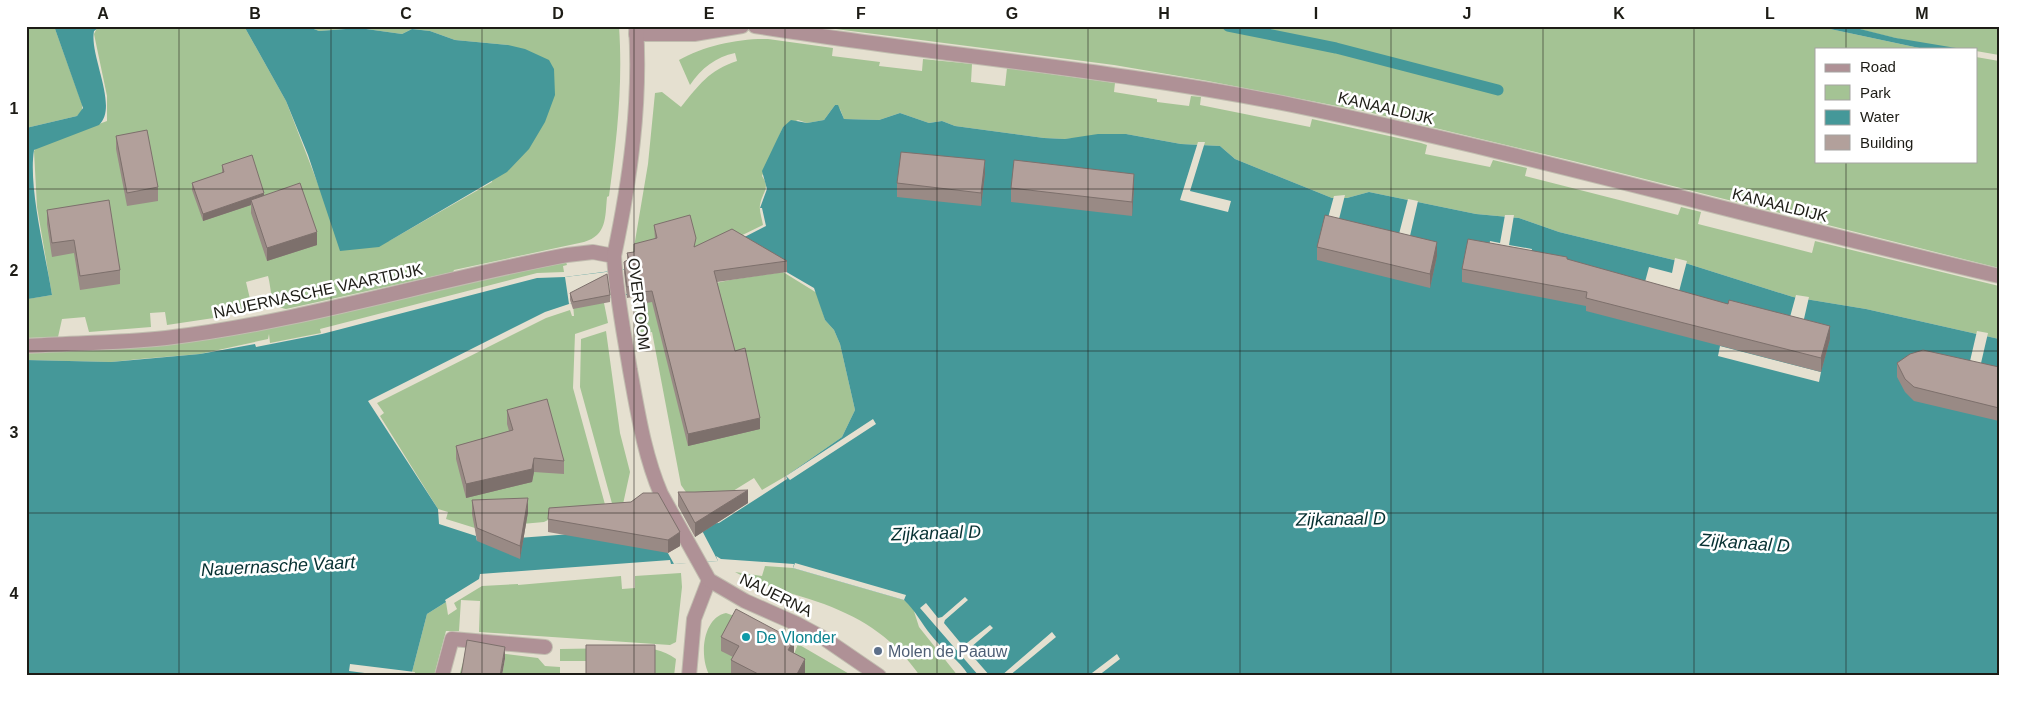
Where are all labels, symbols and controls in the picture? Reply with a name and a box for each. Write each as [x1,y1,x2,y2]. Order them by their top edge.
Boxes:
text: A [97,5,109,22]
text: B [249,5,261,22]
text: C [400,5,412,22]
text: D [552,5,564,22]
text: E [704,5,715,22]
text: F [856,5,866,22]
text: G [1006,5,1018,22]
text: H [1158,5,1170,22]
text: I [1314,5,1318,22]
text: J [1463,5,1471,22]
text: K [1613,5,1625,22]
text: L [1765,5,1775,22]
text: M [1915,5,1929,22]
legend [1815,48,1978,162]
text: Road [1860,58,1896,75]
text: Park [1860,84,1891,101]
street label: KANAALDIJK [1336,89,1436,127]
text: 1 [10,100,19,117]
text: Water [1860,108,1899,125]
text: Building [1860,134,1913,151]
street label: KANAALDIJK [1730,185,1830,225]
street label: OVERTOOM [625,257,653,351]
street label: NAUERNASCHE VAARTDIJK [212,260,425,322]
text: 2 [10,262,19,279]
text: 3 [10,424,19,441]
water label: Zijkanaal D [1295,508,1386,530]
water label: Zijkanaal D [890,521,981,545]
water label: Zijkanaal D [1698,530,1791,556]
water label: Nauernasche Vaart [200,552,357,580]
street label: NAUERNA [737,570,815,620]
text: 4 [10,585,19,602]
place label: De Vlonder [756,629,837,646]
marker: De Vlonder [740,631,752,643]
place label: Molen de Paauw [888,643,1008,660]
marker: Molen de Paauw [872,645,884,657]

